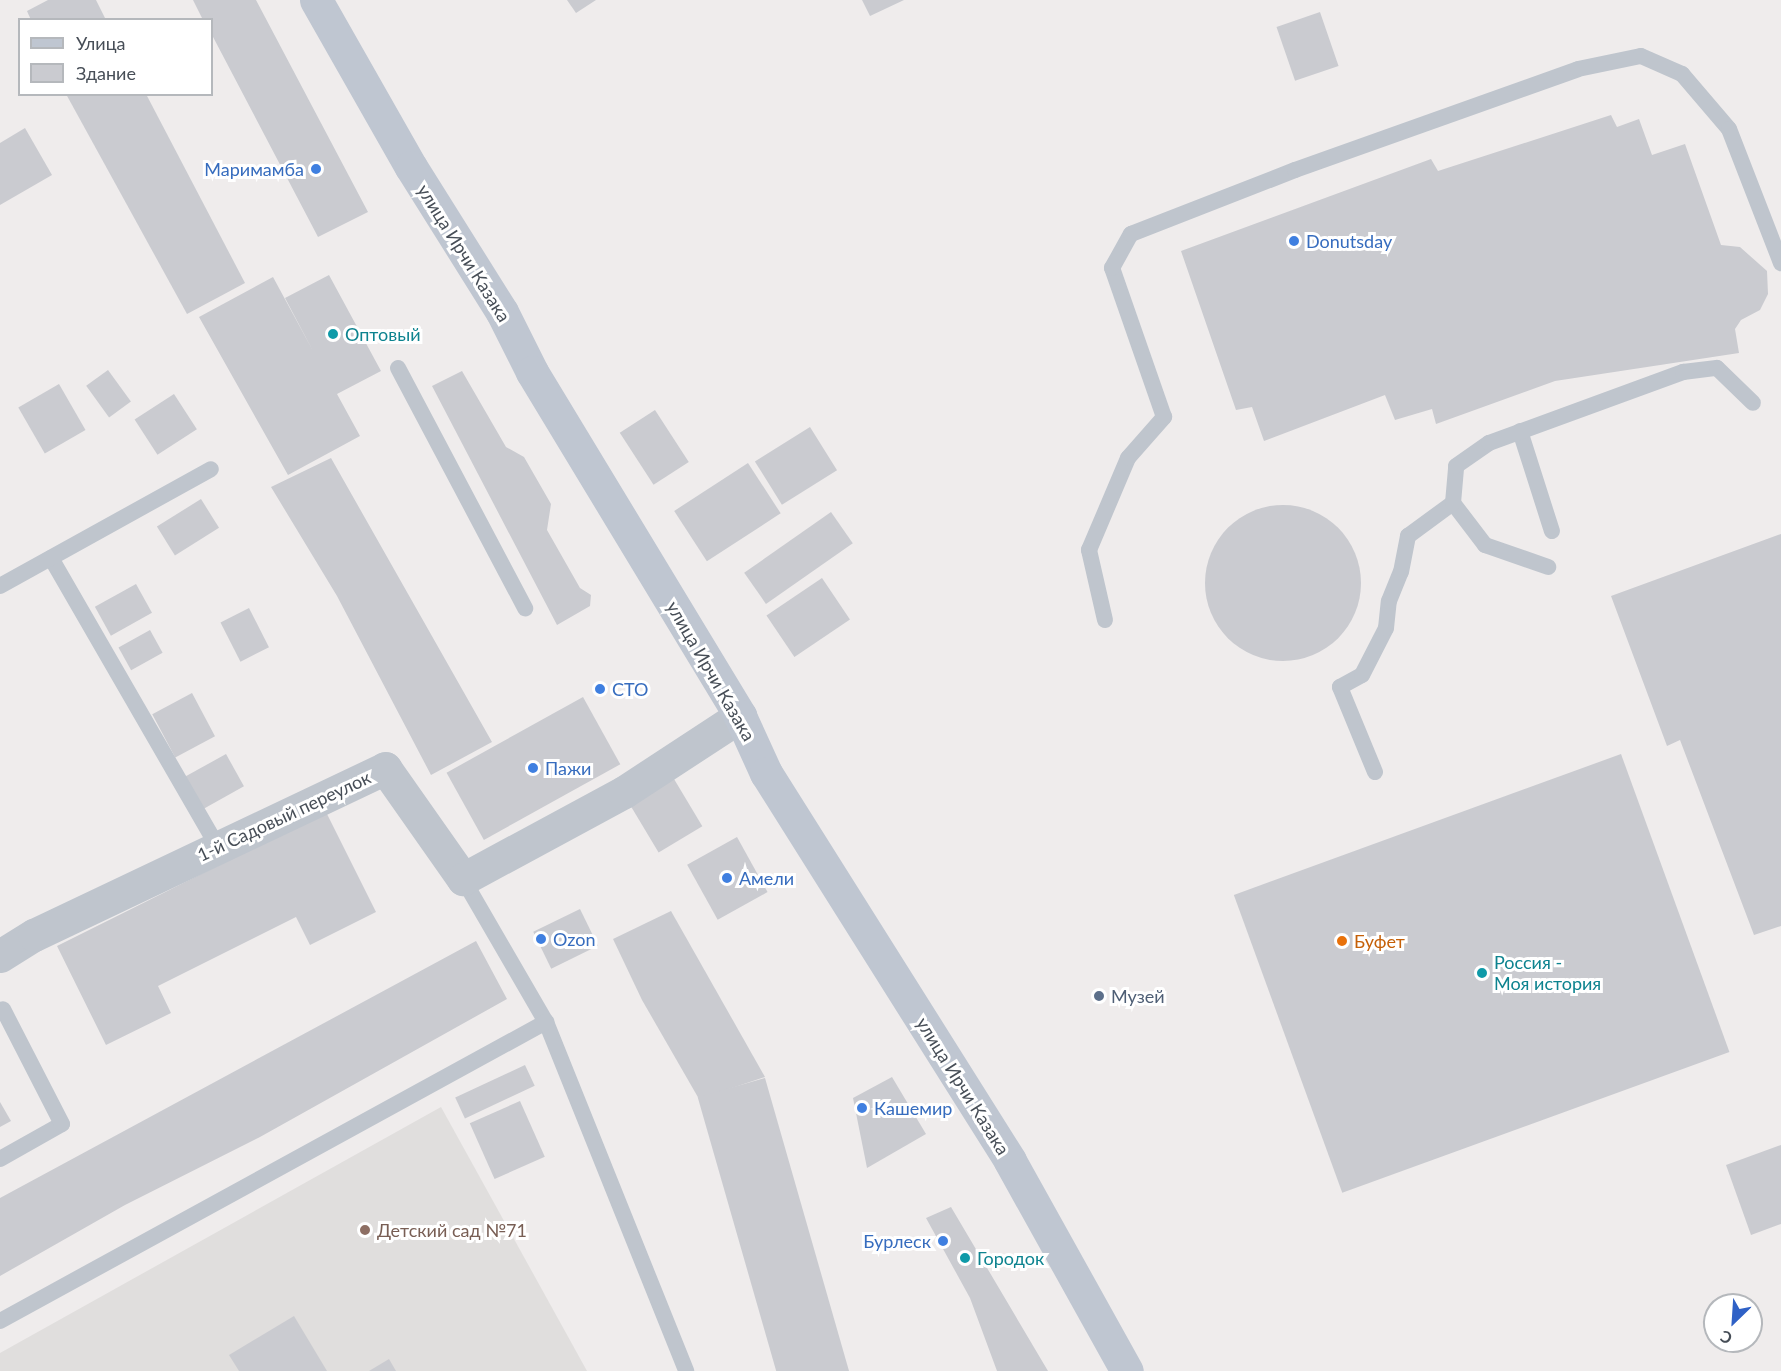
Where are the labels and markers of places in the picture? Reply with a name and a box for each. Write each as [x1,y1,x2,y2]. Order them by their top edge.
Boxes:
place label: Маримамба [204,158,304,180]
marker: Маримамба [309,162,323,176]
place label: Donutsday [1306,230,1392,252]
marker: Donutsday [1287,234,1301,248]
place label: Оптовый [345,323,421,345]
marker: Оптовый [326,327,340,341]
place label: СТО [612,678,648,700]
marker: СТО [593,682,607,696]
place label: Пажи [545,757,591,779]
marker: Пажи [526,761,540,775]
place label: Амели [739,867,794,889]
marker: Амели [720,871,734,885]
place label: Ozon [553,928,595,950]
place label: Буфет [1354,930,1405,952]
marker: Ozon [534,932,548,946]
marker: Буфет [1335,934,1349,948]
place label: Россия - Моя история [1494,952,1601,994]
marker: Россия - Моя история [1475,966,1489,980]
place label: Музей [1111,985,1165,1007]
marker: Музей [1092,989,1106,1003]
place label: Кашемир [874,1097,952,1119]
marker: Кашемир [855,1101,869,1115]
place label: Детский сад №71 [377,1219,527,1241]
marker: Детский сад №71 [358,1223,372,1237]
place label: Бурлеск [863,1230,931,1252]
marker: Бурлеск [936,1234,950,1248]
place label: Городок [977,1247,1044,1269]
marker: Городок [958,1251,972,1265]

